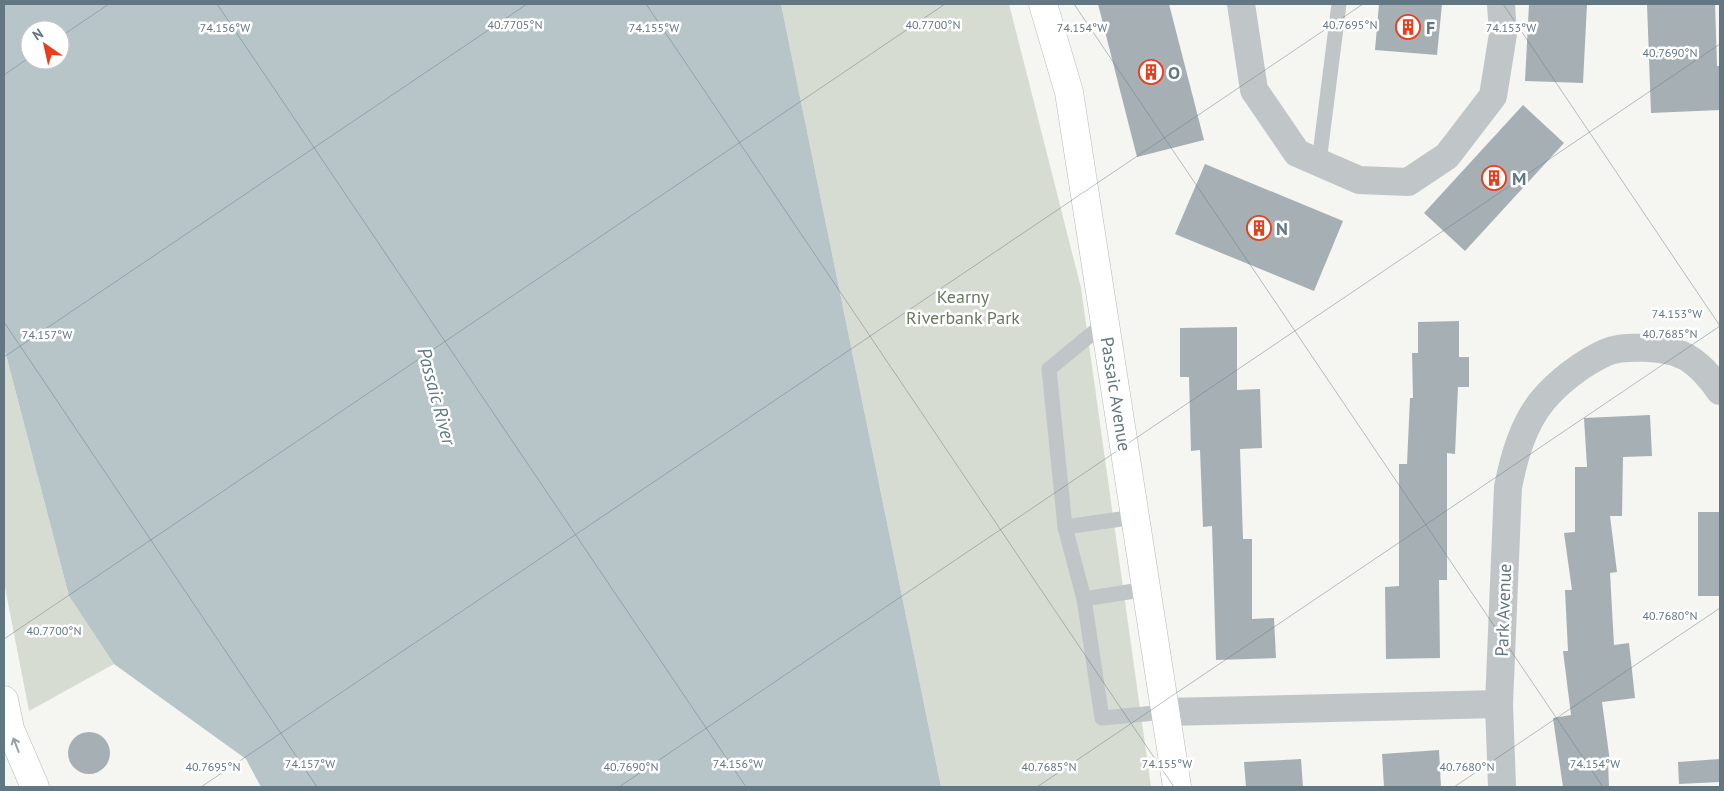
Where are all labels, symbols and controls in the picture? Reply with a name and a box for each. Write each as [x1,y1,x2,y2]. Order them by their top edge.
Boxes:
building icon: F [1395,14,1421,40]
place label: F [1426,16,1435,39]
text: 40.7705°N [488,17,542,32]
text: 40.7700°N [906,17,960,32]
text: 40.7695°N [1323,17,1377,32]
north arrow [20,20,70,70]
text: 74.156°W [200,20,250,35]
text: 74.155°W [629,20,679,35]
text: 74.154°W [1057,20,1107,35]
text: 74.153°W [1486,20,1536,35]
text: N [29,24,47,44]
text: 40.7690°N [1643,45,1697,60]
building icon: O [1138,59,1164,85]
place label: O [1168,61,1180,84]
building icon: M [1481,165,1507,191]
place label: M [1512,167,1526,190]
building icon: N [1246,215,1272,241]
place label: N [1276,217,1288,240]
park label: Kearny Riverbank Park [906,285,1020,329]
text: 74.153°W [1652,306,1702,321]
text: 40.7685°N [1643,326,1697,341]
text: 74.157°W [22,327,72,342]
street label: Passaic Avenue [1096,335,1136,453]
water label: Passaic River [413,345,462,449]
street label: Park Avenue [1490,563,1516,657]
text: 40.7680°N [1643,608,1697,623]
text: 40.7700°N [27,623,81,638]
one-way arrow [11,738,20,753]
text: 74.157°W [285,756,335,771]
text: 74.156°W [713,756,763,771]
text: 74.155°W [1142,756,1192,771]
text: 74.154°W [1570,756,1620,771]
text: 40.7695°N [186,759,240,774]
text: 40.7690°N [604,759,658,774]
text: 40.7685°N [1022,759,1076,774]
text: 40.7680°N [1440,759,1494,774]

